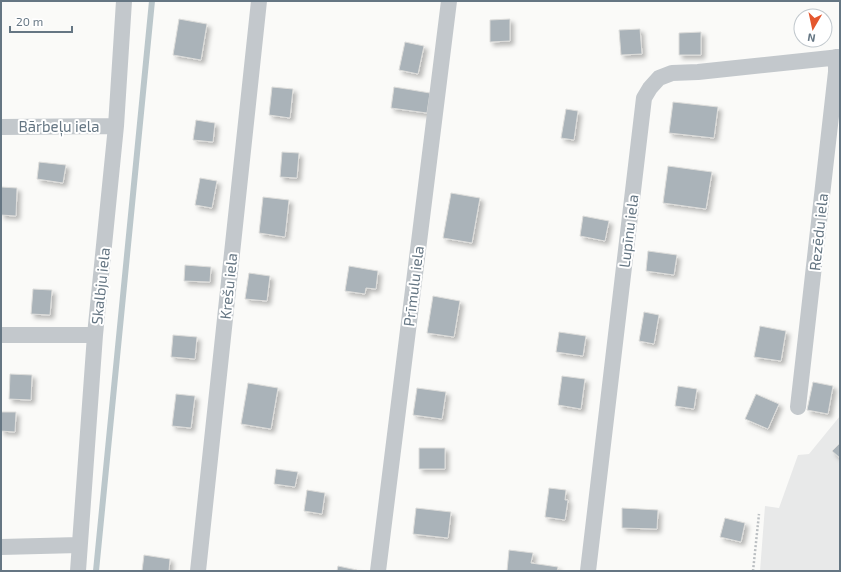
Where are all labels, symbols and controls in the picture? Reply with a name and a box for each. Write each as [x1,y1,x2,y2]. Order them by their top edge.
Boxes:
scale bar [10,8,72,34]
north arrow [793,8,833,48]
text: 20 m [16,14,43,28]
text: N [806,31,816,45]
street label: Bārbeļu iela [19,117,99,137]
street label: Rezēdu iela [805,192,831,272]
street label: Lupīnu iela [615,193,641,269]
street label: Prīmulu iela [399,245,427,327]
street label: Skalbju iela [87,247,114,326]
street label: Krešu iela [216,252,240,320]

